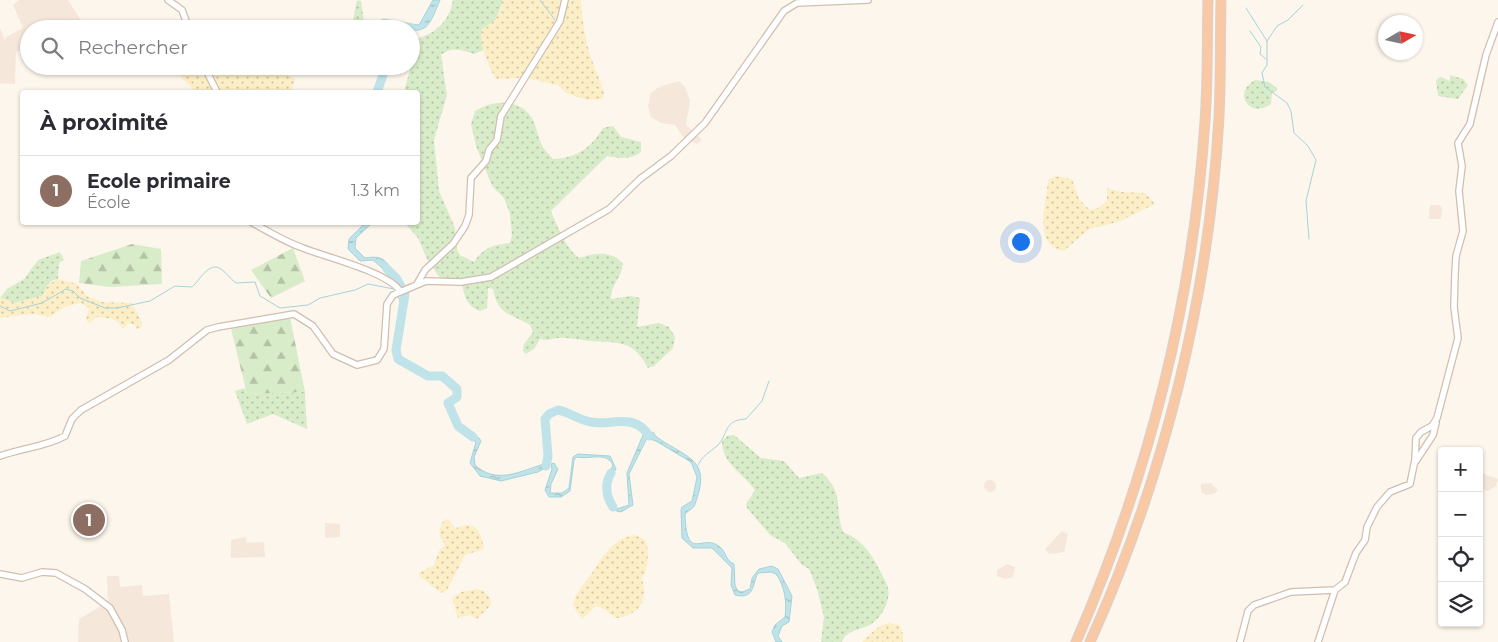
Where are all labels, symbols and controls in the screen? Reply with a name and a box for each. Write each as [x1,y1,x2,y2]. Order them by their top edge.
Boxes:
north arrow [1378,15,1423,60]
search box [20,20,420,75]
icon: search [38,34,66,62]
text: Rechercher [78,36,188,59]
text: À proximité [40,110,168,135]
text: Ecole primaire [87,170,231,193]
text: 1 [53,181,59,200]
text: 1.3 km [351,181,400,200]
text: École [87,193,130,212]
your location [1008,229,1034,255]
map controls [1438,447,1483,627]
button: + [1438,447,1483,492]
button: − [1438,492,1483,537]
pin: 1 [73,501,105,539]
button: locate [1438,537,1483,582]
button: layers [1438,582,1483,627]

